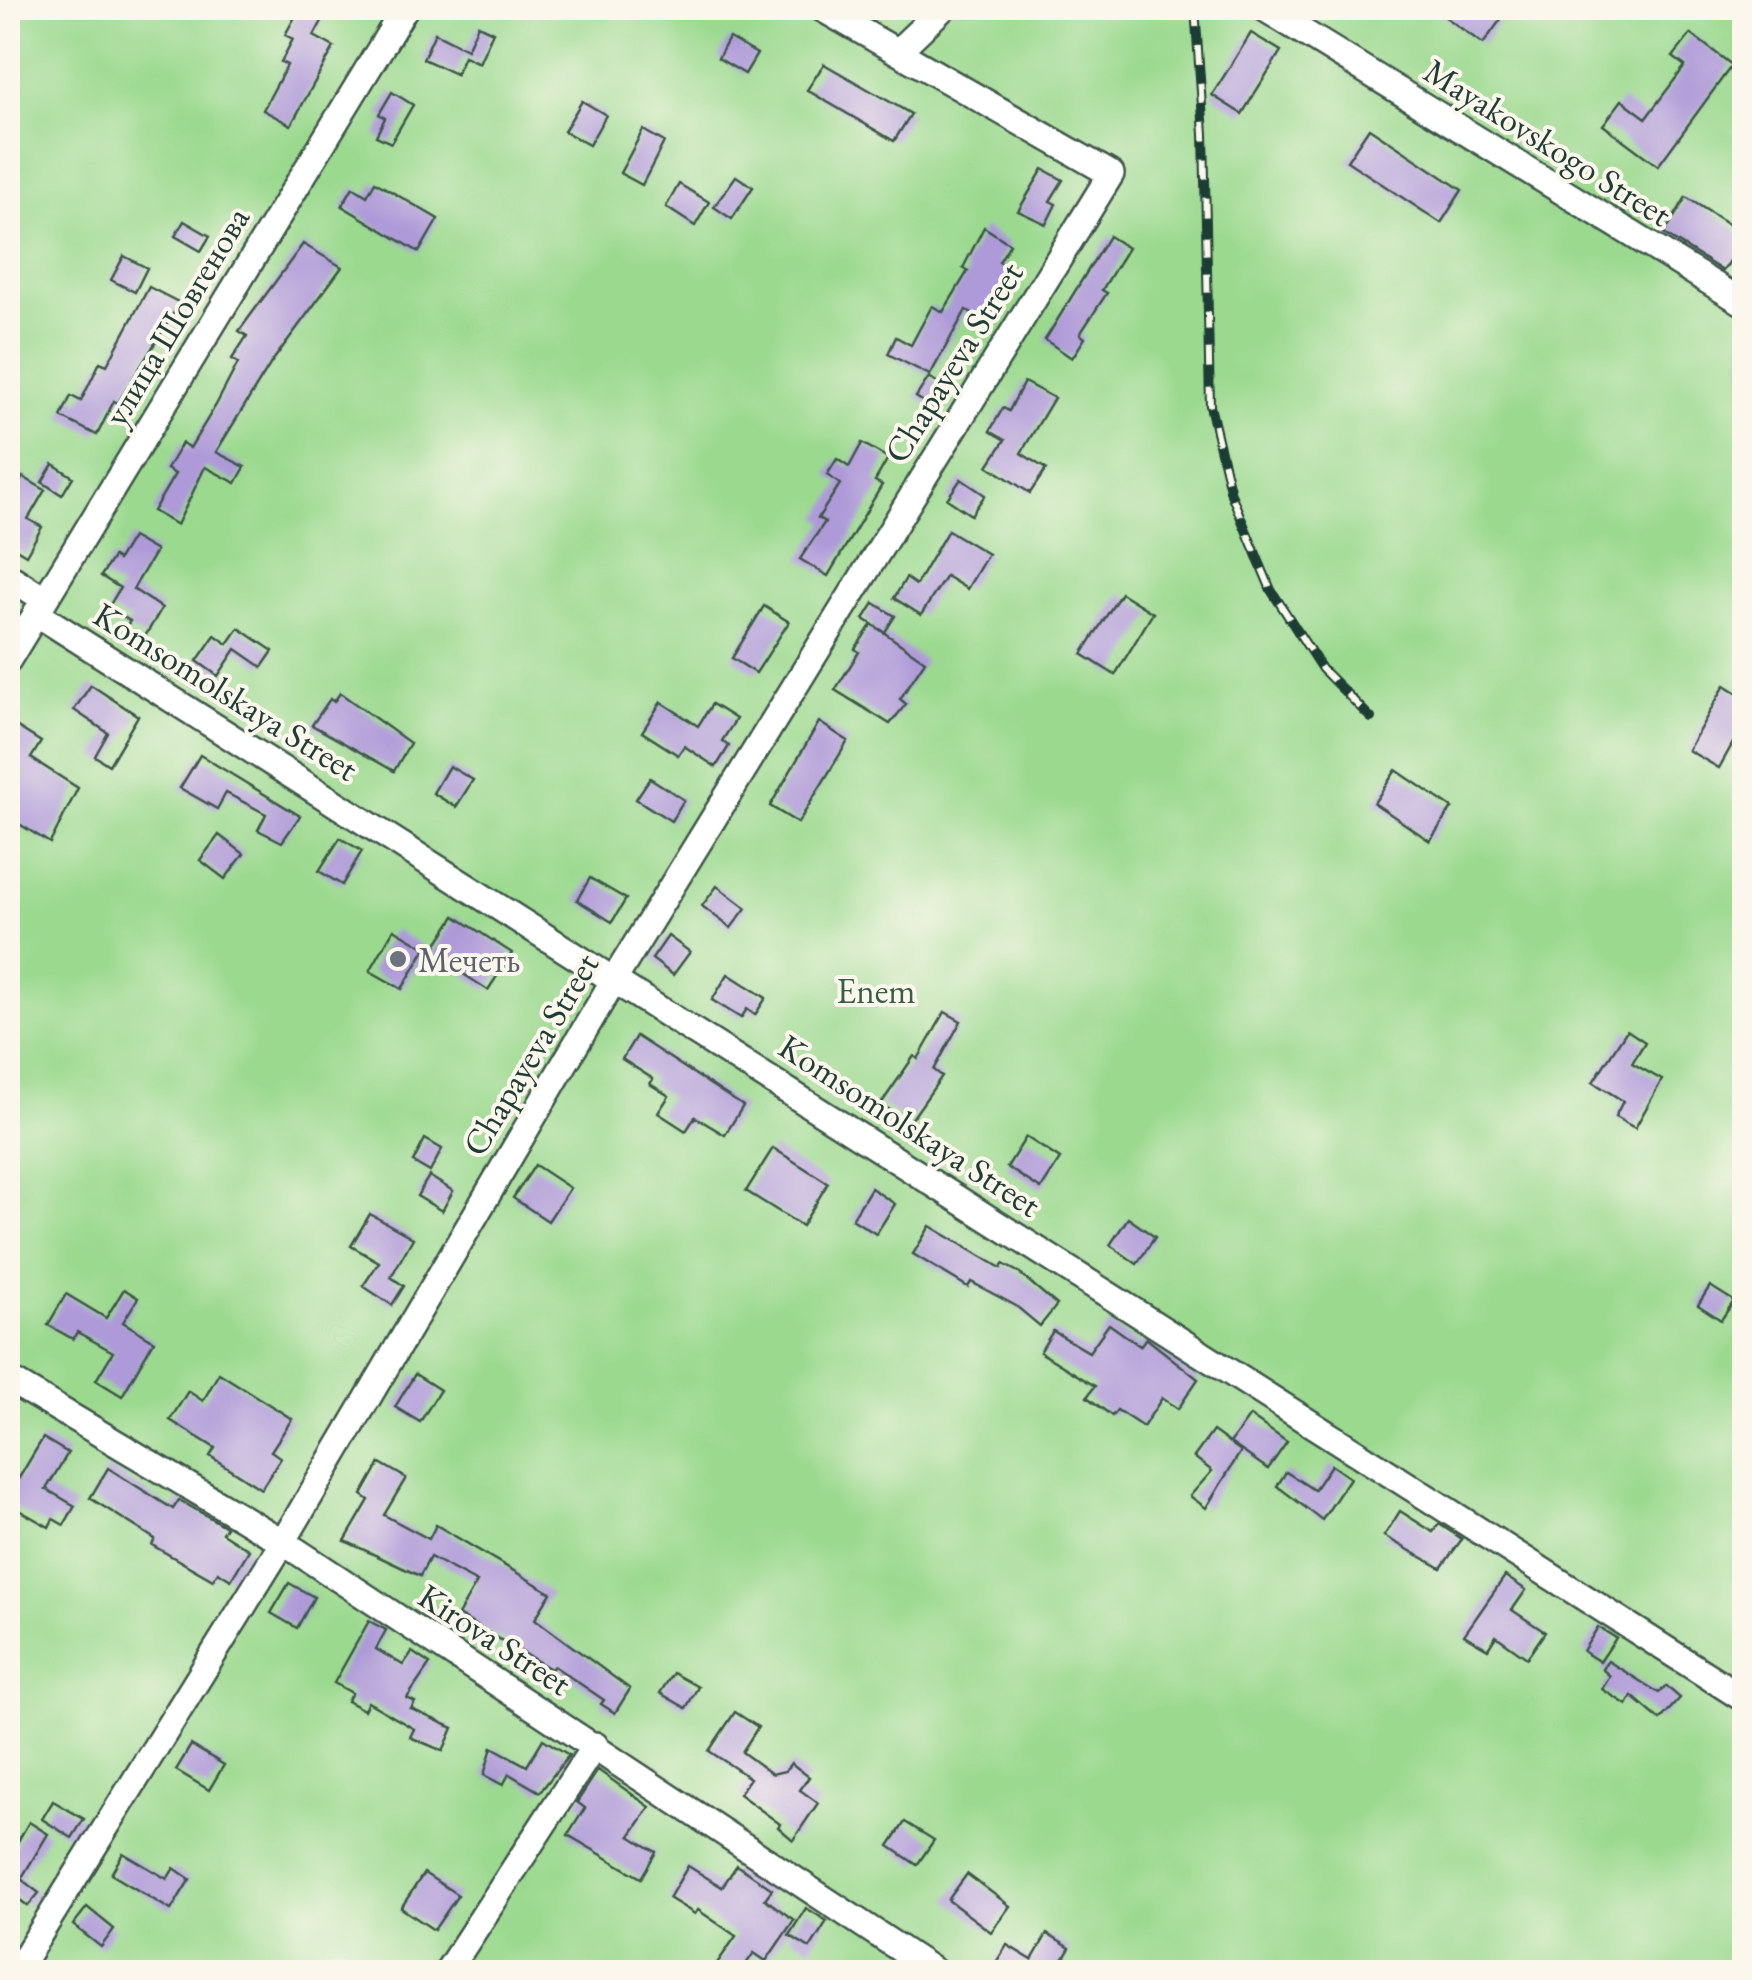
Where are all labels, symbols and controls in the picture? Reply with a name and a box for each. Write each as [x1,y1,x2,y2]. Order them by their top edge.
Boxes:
street label: Mayakovskogo Street [1416,48,1680,236]
street label: улица Шовгенова [93,198,260,434]
street label: Chapayeva Street [873,253,1033,471]
street label: Komsomolskaya Street [85,592,367,790]
place label: Мечеть [418,937,520,982]
street label: Chapayeva Street [452,944,608,1164]
marker: Мечеть [387,948,409,970]
park label: Enem [836,968,916,1013]
street label: Komsomolskaya Street [770,1023,1050,1227]
street label: Kirova Street [410,1573,580,1705]

